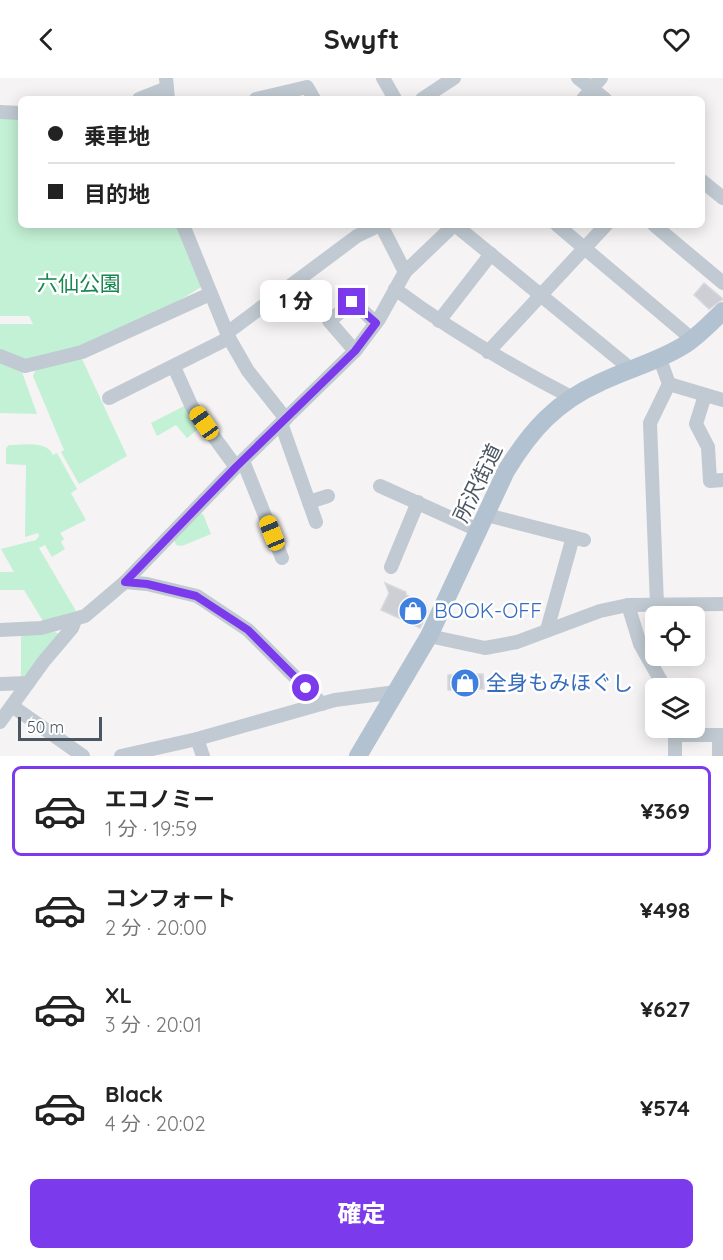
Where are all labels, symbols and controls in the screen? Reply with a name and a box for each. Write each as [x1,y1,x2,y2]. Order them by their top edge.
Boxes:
text: Swyft [324,22,399,56]
icon: back [30,23,63,56]
icon: heart [660,23,693,56]
text: 乗車地 [84,122,150,150]
text: 目的地 [84,180,150,208]
park label: 六仙公園 [37,270,121,296]
callout: 1 分 [259,281,331,323]
text: 1 分 [279,288,313,313]
route end [338,288,365,315]
car [186,403,222,443]
street label: 所沢街道 [447,439,507,526]
car [257,513,287,553]
shop icon: BOOK-OFF [397,595,429,627]
place label: BOOK-OFF [434,597,542,623]
map controls [645,606,705,738]
button: locate [645,606,705,666]
shop icon: 全身もみほぐし [449,667,481,699]
place label: 全身もみほぐし [486,669,633,695]
route start [292,674,319,701]
button: layers [645,678,705,738]
scale bar [18,714,102,742]
text: 50 m [27,717,64,737]
icon: car [33,784,87,838]
text: エコノミー [105,785,215,813]
text: ¥369 [640,797,690,825]
text: 1 分 · 19:59 [105,816,197,841]
icon: car [33,883,87,937]
text: コンフォート [105,884,236,912]
text: ¥498 [640,896,690,924]
text: 2 分 · 20:00 [105,915,207,940]
text: XL [105,981,132,1009]
icon: car [33,982,87,1036]
text: ¥627 [640,995,690,1023]
text: 3 分 · 20:01 [105,1012,202,1037]
text: Black [105,1080,163,1108]
icon: car [33,1081,87,1135]
text: ¥574 [640,1094,690,1122]
text: 4 分 · 20:02 [105,1111,206,1136]
button: 確定 [30,1179,693,1248]

